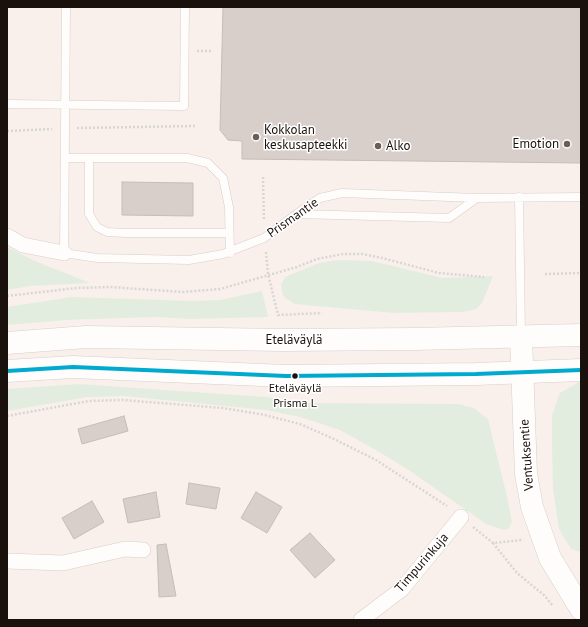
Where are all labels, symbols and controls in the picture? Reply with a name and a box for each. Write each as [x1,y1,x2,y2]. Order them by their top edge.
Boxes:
place label: Kokkolan keskusapteekki [264,122,348,153]
marker: Kokkolan keskusapteekki [251,132,261,142]
place label: Emotion [513,136,559,152]
place label: Alko [386,138,410,154]
marker: Emotion [562,139,572,149]
marker: Alko [373,141,383,151]
street label: Prismantie [264,195,322,241]
street label: Eteläväylä [265,332,323,348]
marker: Eteläväylä Prisma L [290,371,300,381]
place label: Eteläväylä Prisma L [269,382,321,410]
street label: Ventuksentie [517,419,537,491]
street label: Timpurinkuja [392,530,452,596]

